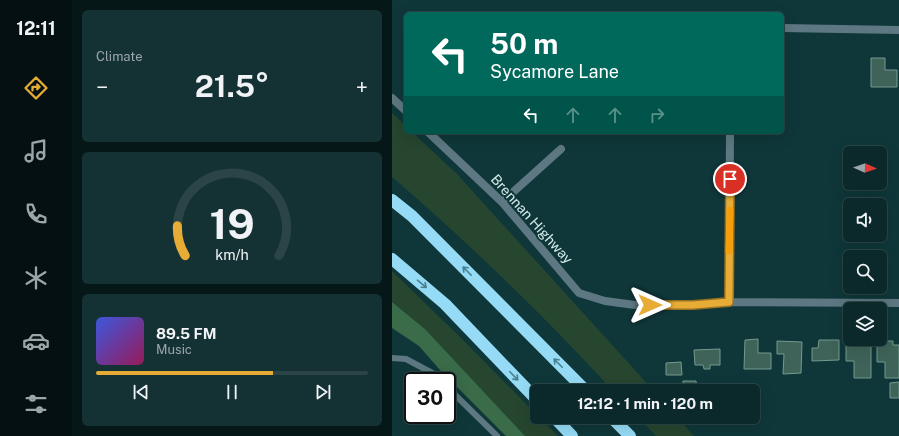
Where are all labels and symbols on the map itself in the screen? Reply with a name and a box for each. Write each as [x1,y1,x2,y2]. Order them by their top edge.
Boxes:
north arrow [843,146,887,190]
pin [713,162,747,196]
street label: Brennan Highway [488,171,577,267]
one-way arrow [462,266,472,276]
one-way arrow [416,280,427,289]
position arrow [629,284,671,326]
one-way arrow [554,358,563,368]
one-way arrow [509,371,519,381]
speed limit sign: 30 [404,372,456,424]

